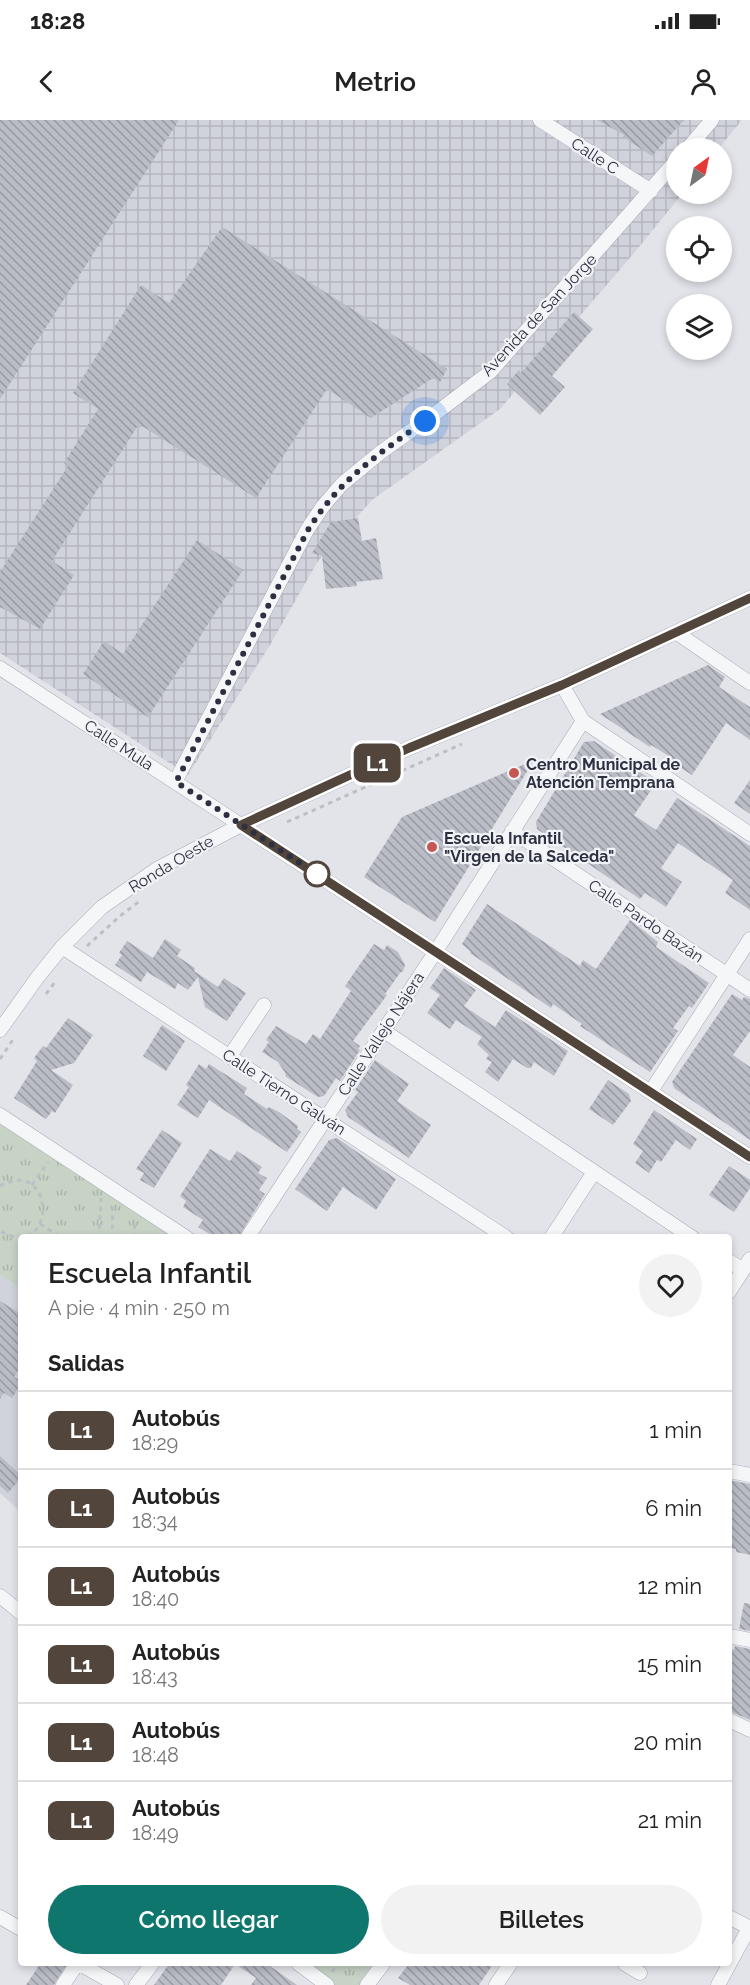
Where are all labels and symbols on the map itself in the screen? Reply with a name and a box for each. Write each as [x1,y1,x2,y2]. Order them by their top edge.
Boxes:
street label: Calle C [568,134,622,178]
north arrow [666,138,732,204]
street label: Avenida de San Jorge [477,250,601,380]
your location [410,406,440,436]
street label: Calle Mula [81,716,157,774]
line badge: L1 [350,744,404,782]
place label: Centro Municipal de Atención Temprana [526,755,681,792]
marker: Centro Municipal de Atención Temprana [507,766,521,780]
place label: Escuela Infantil "Virgen de la Salceda" [444,829,614,866]
street label: Ronda Oeste [125,831,217,897]
marker: Escuela Infantil "Virgen de la Salceda" [425,840,439,854]
unlabelled marker [304,861,330,887]
street label: Calle Pardo Bazán [585,875,707,967]
street label: Calle Vallejo Nájera [334,969,428,1099]
street label: Calle Tierno Galván [219,1045,349,1139]

